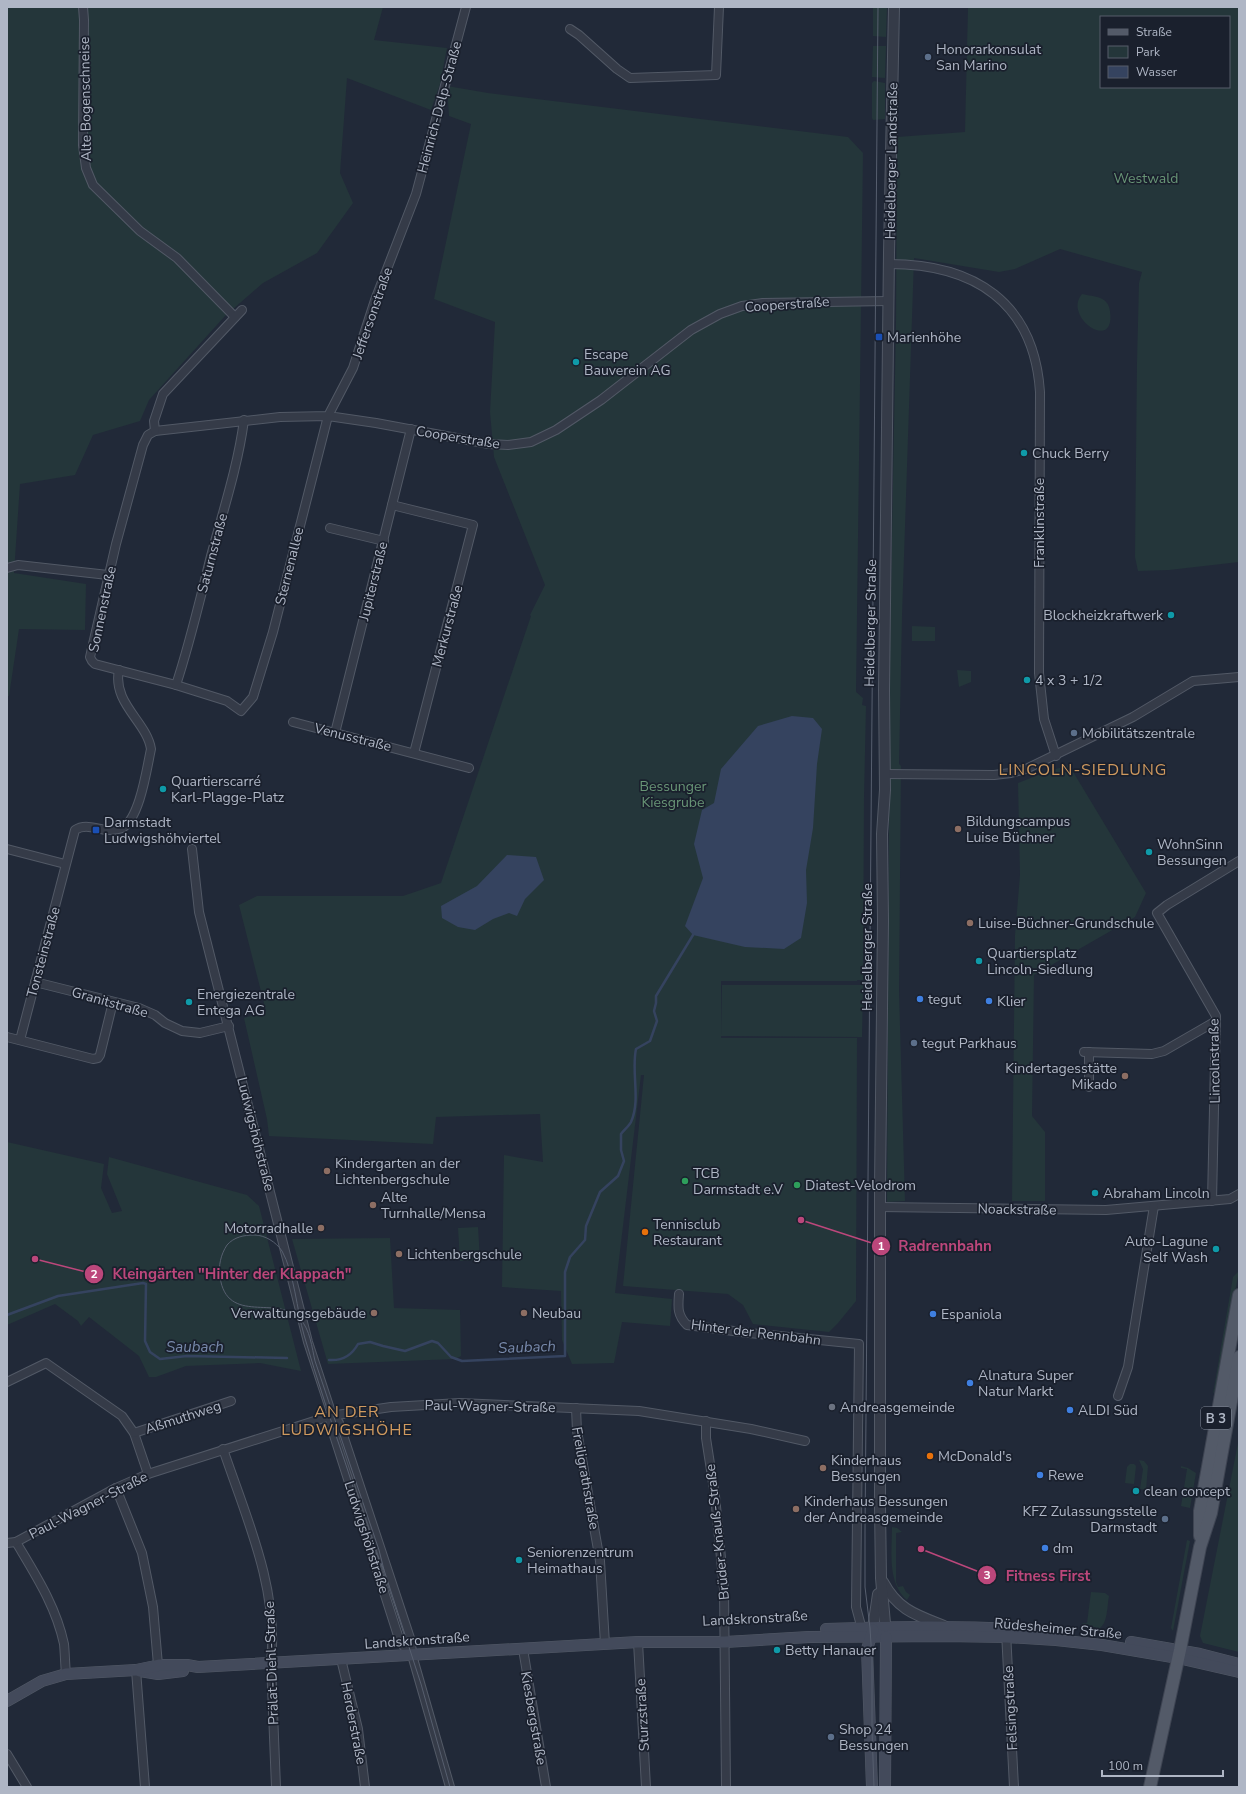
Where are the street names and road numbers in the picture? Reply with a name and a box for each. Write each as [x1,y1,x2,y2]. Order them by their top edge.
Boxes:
street label: Alte Bogenschneise [75,36,96,162]
street label: Heinrich-Delp-Straße [413,39,466,175]
street label: Heidelberger Landstraße [881,82,902,240]
street label: Jeffersonstraße [348,265,397,362]
street label: Cooperstraße [744,292,830,317]
street label: Cooperstraße [414,421,501,454]
street label: Franklinstraße [1030,478,1049,568]
street label: Saturnstraße [193,511,232,595]
street label: Sternenallee [271,525,308,607]
street label: Jupiterstraße [354,540,393,624]
street label: Heidelberger Straße [860,559,881,687]
street label: Sonnenstraße [84,564,121,654]
street label: Merkurstraße [427,583,468,669]
street label: Venusstraße [311,718,393,756]
street label: Heidelberger Straße [858,883,877,1011]
street label: Tonsteinstraße [22,905,65,1000]
street label: Granitstraße [69,983,150,1022]
street label: Lincolnstraße [1204,1018,1225,1104]
street label: Ludwigshöhstraße [232,1075,279,1193]
street label: Noackstraße [977,1199,1057,1220]
street label: Hinter der Rennbahn [690,1315,822,1350]
street label: Aßmuthweg [143,1396,224,1439]
street label: Paul-Wagner-Straße [424,1396,556,1417]
road number: B 3 [1201,1407,1231,1429]
street label: Freiligrathstraße [567,1425,604,1531]
street label: Brüder-Knauß-Straße [701,1463,734,1601]
street label: Paul-Wagner-Straße [26,1467,151,1544]
street label: Ludwigshöhstraße [339,1479,394,1596]
street label: Prälat-Diehl-Straße [260,1601,283,1725]
street label: Landskronstraße [702,1606,808,1631]
street label: Rüdesheimer Straße [993,1613,1123,1644]
street label: Landskronstraße [364,1627,470,1654]
street label: Felsingstraße [999,1665,1022,1751]
street label: Kiesbergstraße [516,1670,551,1766]
street label: Sturzstraße [631,1678,654,1752]
street label: Herderstraße [336,1680,371,1766]

